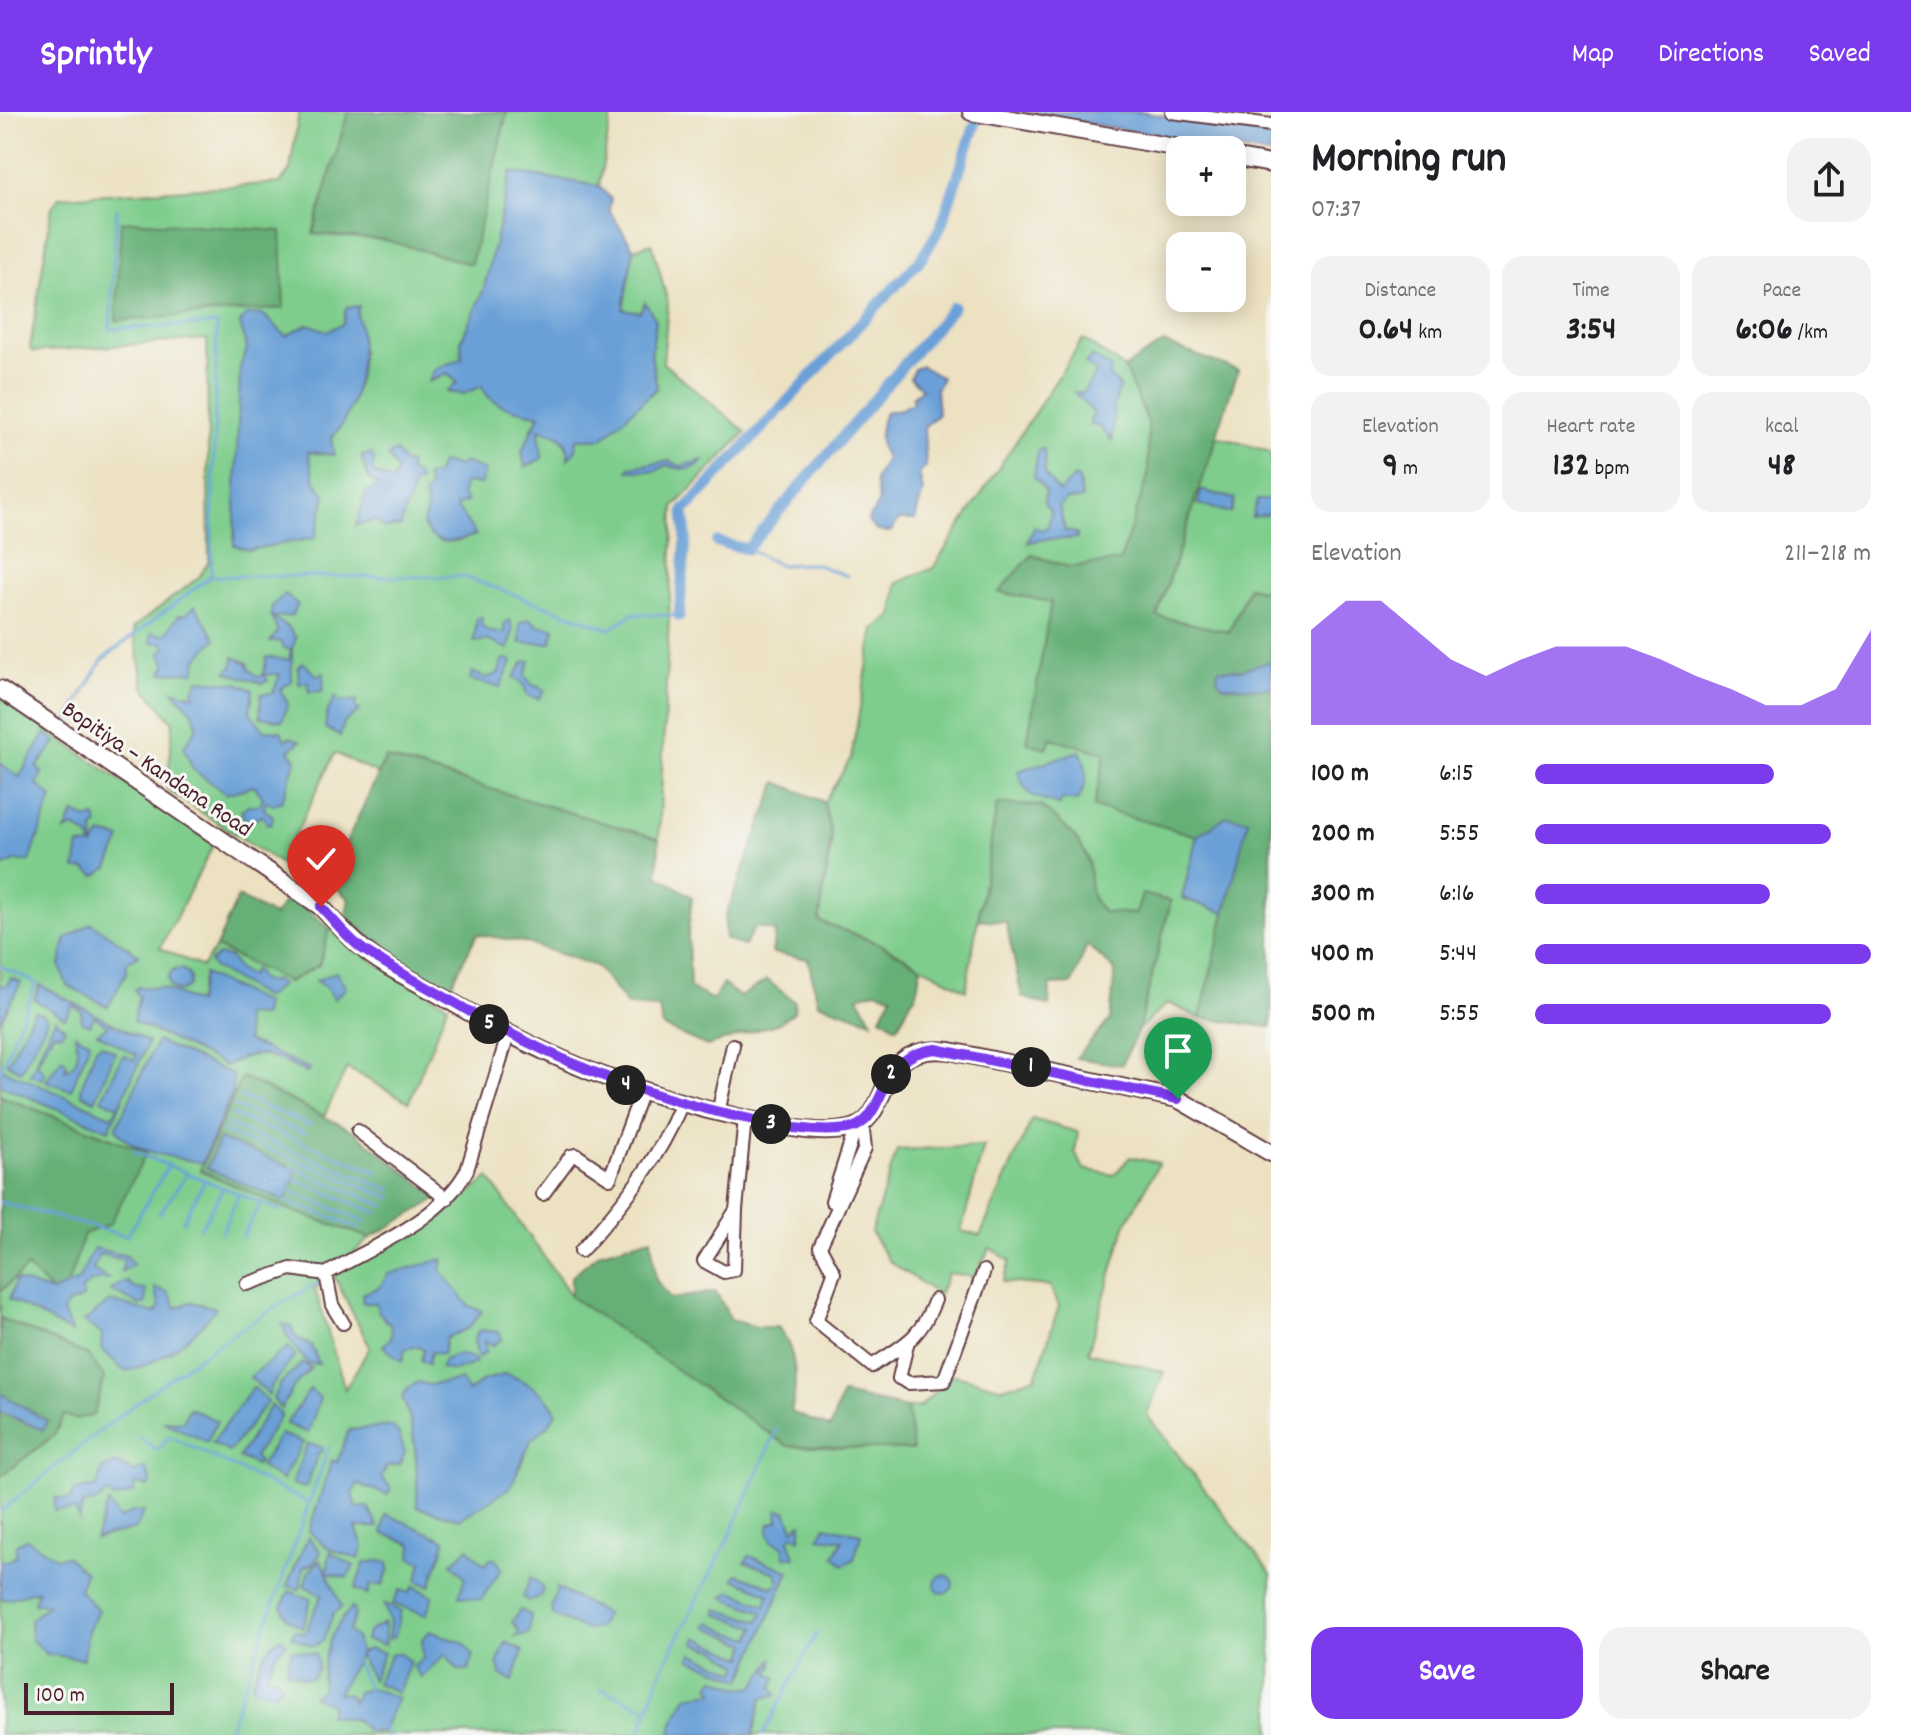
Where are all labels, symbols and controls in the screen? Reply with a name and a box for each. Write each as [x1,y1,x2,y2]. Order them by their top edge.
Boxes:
text: Sprintly [40,29,151,84]
text: Map [1572,36,1614,76]
text: Directions [1658,36,1764,76]
text: Saved [1808,36,1871,76]
text: Morning run [1311,130,1506,193]
map controls [1166,136,1246,312]
button: + [1166,136,1246,216]
button: share [1787,138,1871,222]
text: 07:37 [1311,192,1361,229]
button: − [1166,232,1246,312]
text: Distance [1364,276,1436,307]
text: Time [1572,276,1610,307]
text: Pace [1762,276,1801,307]
text: 0.64 [1358,307,1413,356]
text: 3:54 [1566,307,1616,356]
text: 6:06 [1735,307,1793,356]
text: km [1413,318,1442,349]
text: /km [1793,318,1828,349]
text: Elevation [1362,412,1439,443]
text: Heart rate [1547,412,1635,443]
text: kcal [1765,412,1798,443]
text: 9 [1382,443,1398,492]
text: 132 [1552,443,1590,492]
text: 48 [1768,443,1796,492]
text: m [1398,454,1418,485]
text: bpm [1590,454,1630,485]
text: Elevation [1311,536,1401,573]
text: 211–218 m [1784,536,1871,573]
street label: Bopitiya – Kandana Road [54,694,258,847]
text: 100 m [1311,756,1369,793]
text: 6:15 [1439,756,1474,793]
text: 200 m [1311,816,1375,853]
text: 5:55 [1439,816,1479,853]
pin [287,825,355,907]
icon: check [299,837,343,881]
text: 300 m [1311,876,1375,913]
text: 6:16 [1439,876,1475,913]
text: 400 m [1311,936,1374,973]
text: 5:44 [1439,936,1477,973]
text: 500 m [1311,996,1375,1033]
text: 5:55 [1439,996,1479,1033]
pin: 5 [469,1004,509,1044]
text: 5 [484,1008,494,1039]
pin [1144,1017,1212,1099]
icon: arrive [1156,1029,1200,1073]
pin: 1 [1011,1047,1051,1087]
text: 1 [1029,1051,1033,1082]
pin: 2 [871,1054,911,1094]
text: 2 [886,1058,896,1089]
pin: 4 [606,1065,646,1105]
text: 4 [621,1069,631,1100]
pin: 3 [751,1104,791,1144]
text: 3 [766,1108,776,1139]
button: Save [1311,1627,1583,1719]
button: Share [1599,1627,1871,1719]
scale bar [24,1679,174,1715]
text: 100 m [36,1681,85,1712]

